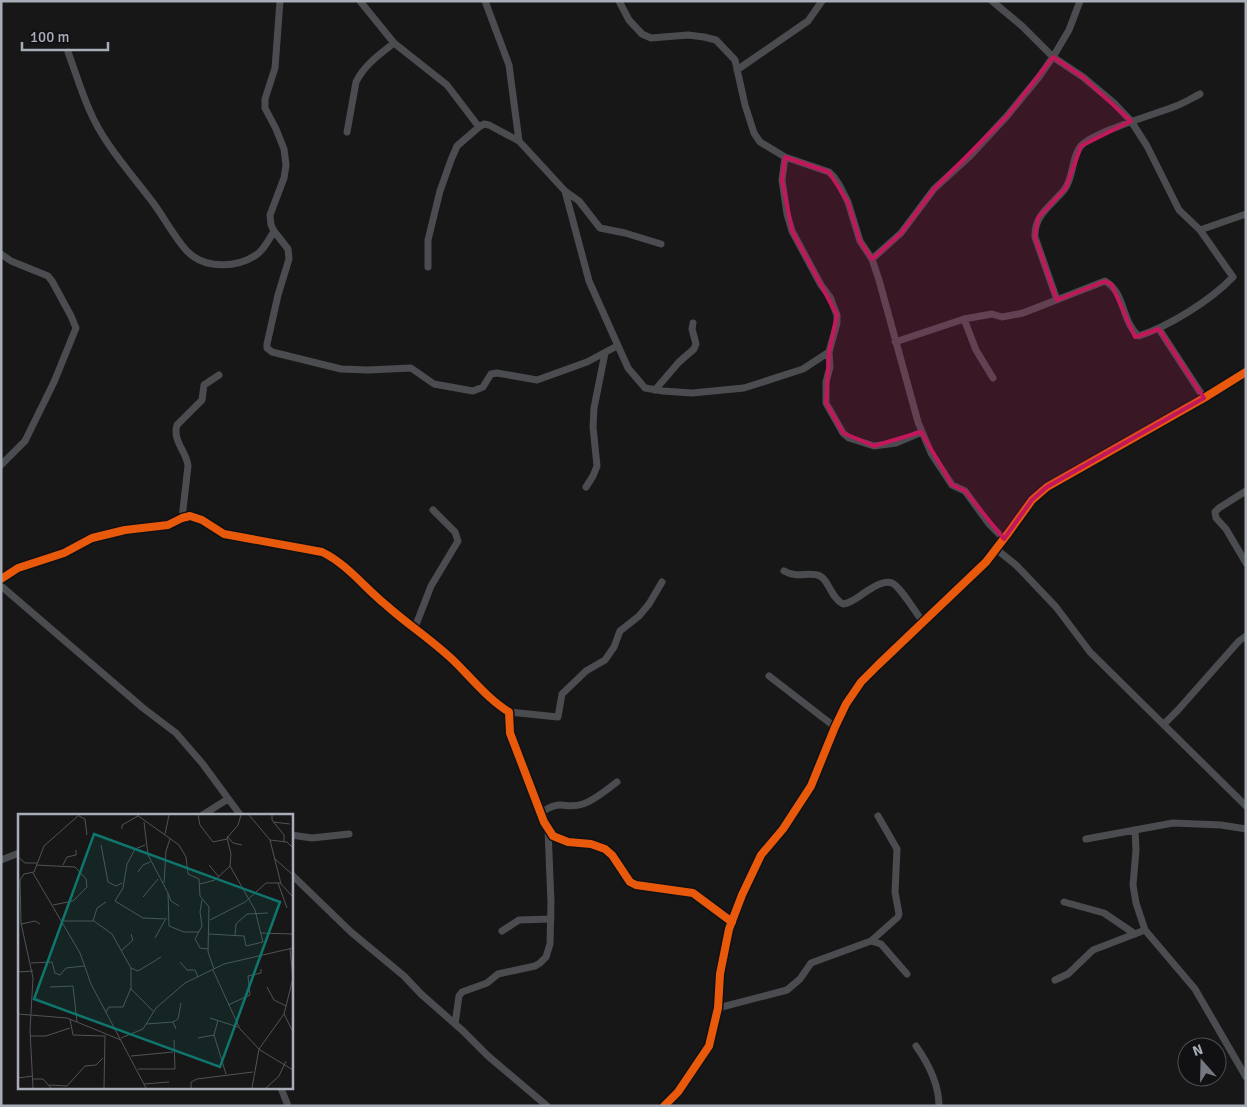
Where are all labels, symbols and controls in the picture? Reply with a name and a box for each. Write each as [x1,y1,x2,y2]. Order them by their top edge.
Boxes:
scale bar [22,20,109,52]
text: 100 m [30,28,70,46]
inset map [18,814,292,1090]
north arrow [1177,1037,1227,1087]
text: N [1190,1041,1205,1060]

